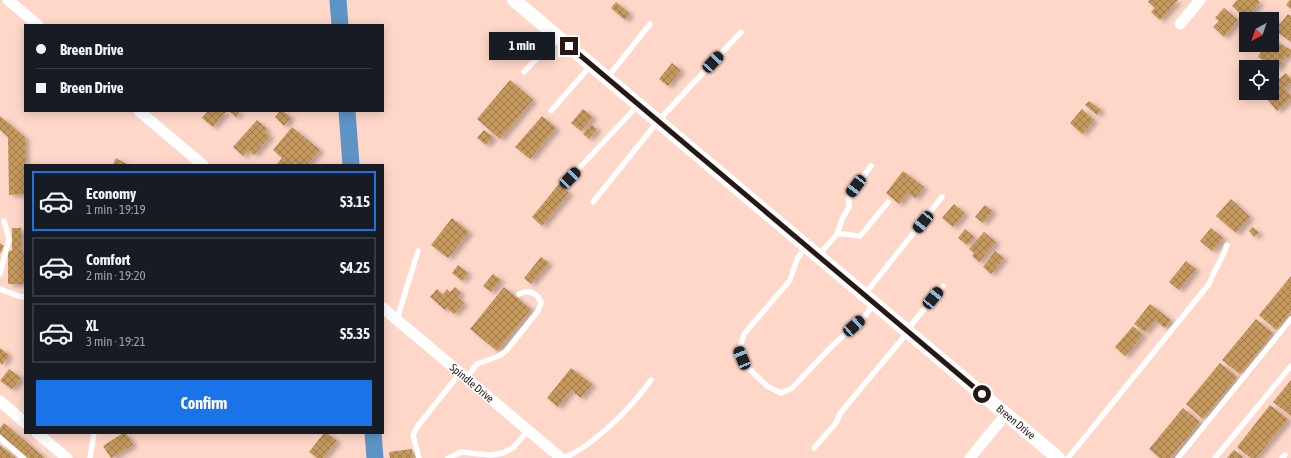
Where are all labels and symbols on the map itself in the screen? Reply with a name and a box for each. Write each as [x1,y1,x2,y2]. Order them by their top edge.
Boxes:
north arrow [1239,12,1279,52]
callout: 1 min [489,32,555,60]
route end [560,37,578,55]
car [700,49,726,75]
car [557,165,583,191]
car [844,173,868,199]
car [911,209,935,235]
car [921,285,945,311]
car [841,314,867,338]
car [732,345,752,371]
street label: Spindle Drive [448,361,496,405]
route start [973,385,991,403]
street label: Breen Drive [994,402,1038,442]

